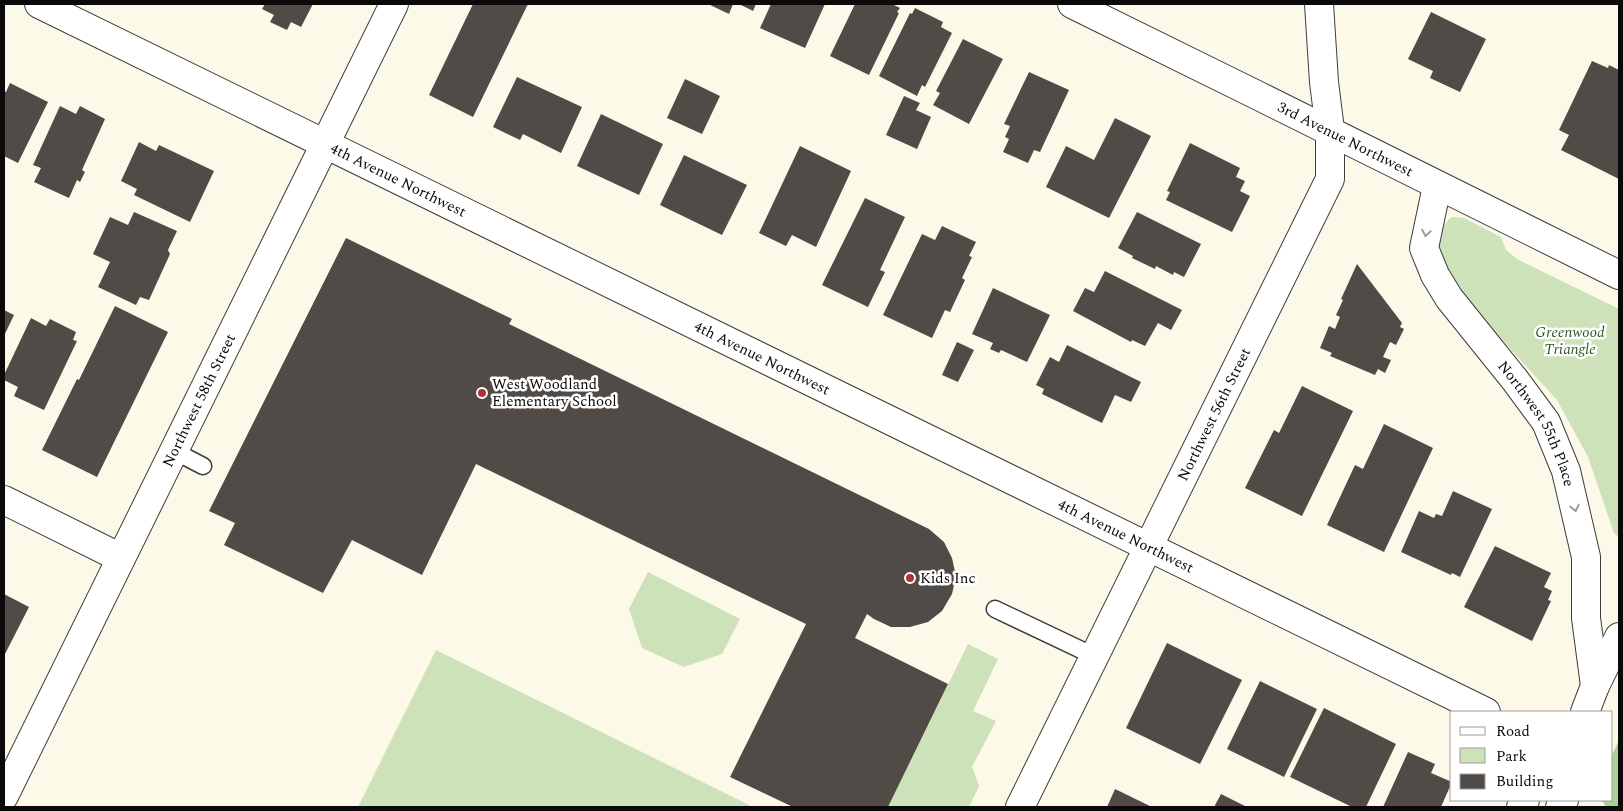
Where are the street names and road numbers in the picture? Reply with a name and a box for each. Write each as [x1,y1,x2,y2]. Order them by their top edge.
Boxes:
street label: 3rd Avenue Northwest [1274,96,1417,183]
street label: 4th Avenue Northwest [326,137,470,223]
street label: 4th Avenue Northwest [690,315,834,401]
street label: Northwest 58th Street [156,330,241,471]
street label: Northwest 56th Street [1171,344,1257,485]
street label: Northwest 55th Place [1492,356,1581,489]
street label: 4th Avenue Northwest [1054,493,1198,579]

